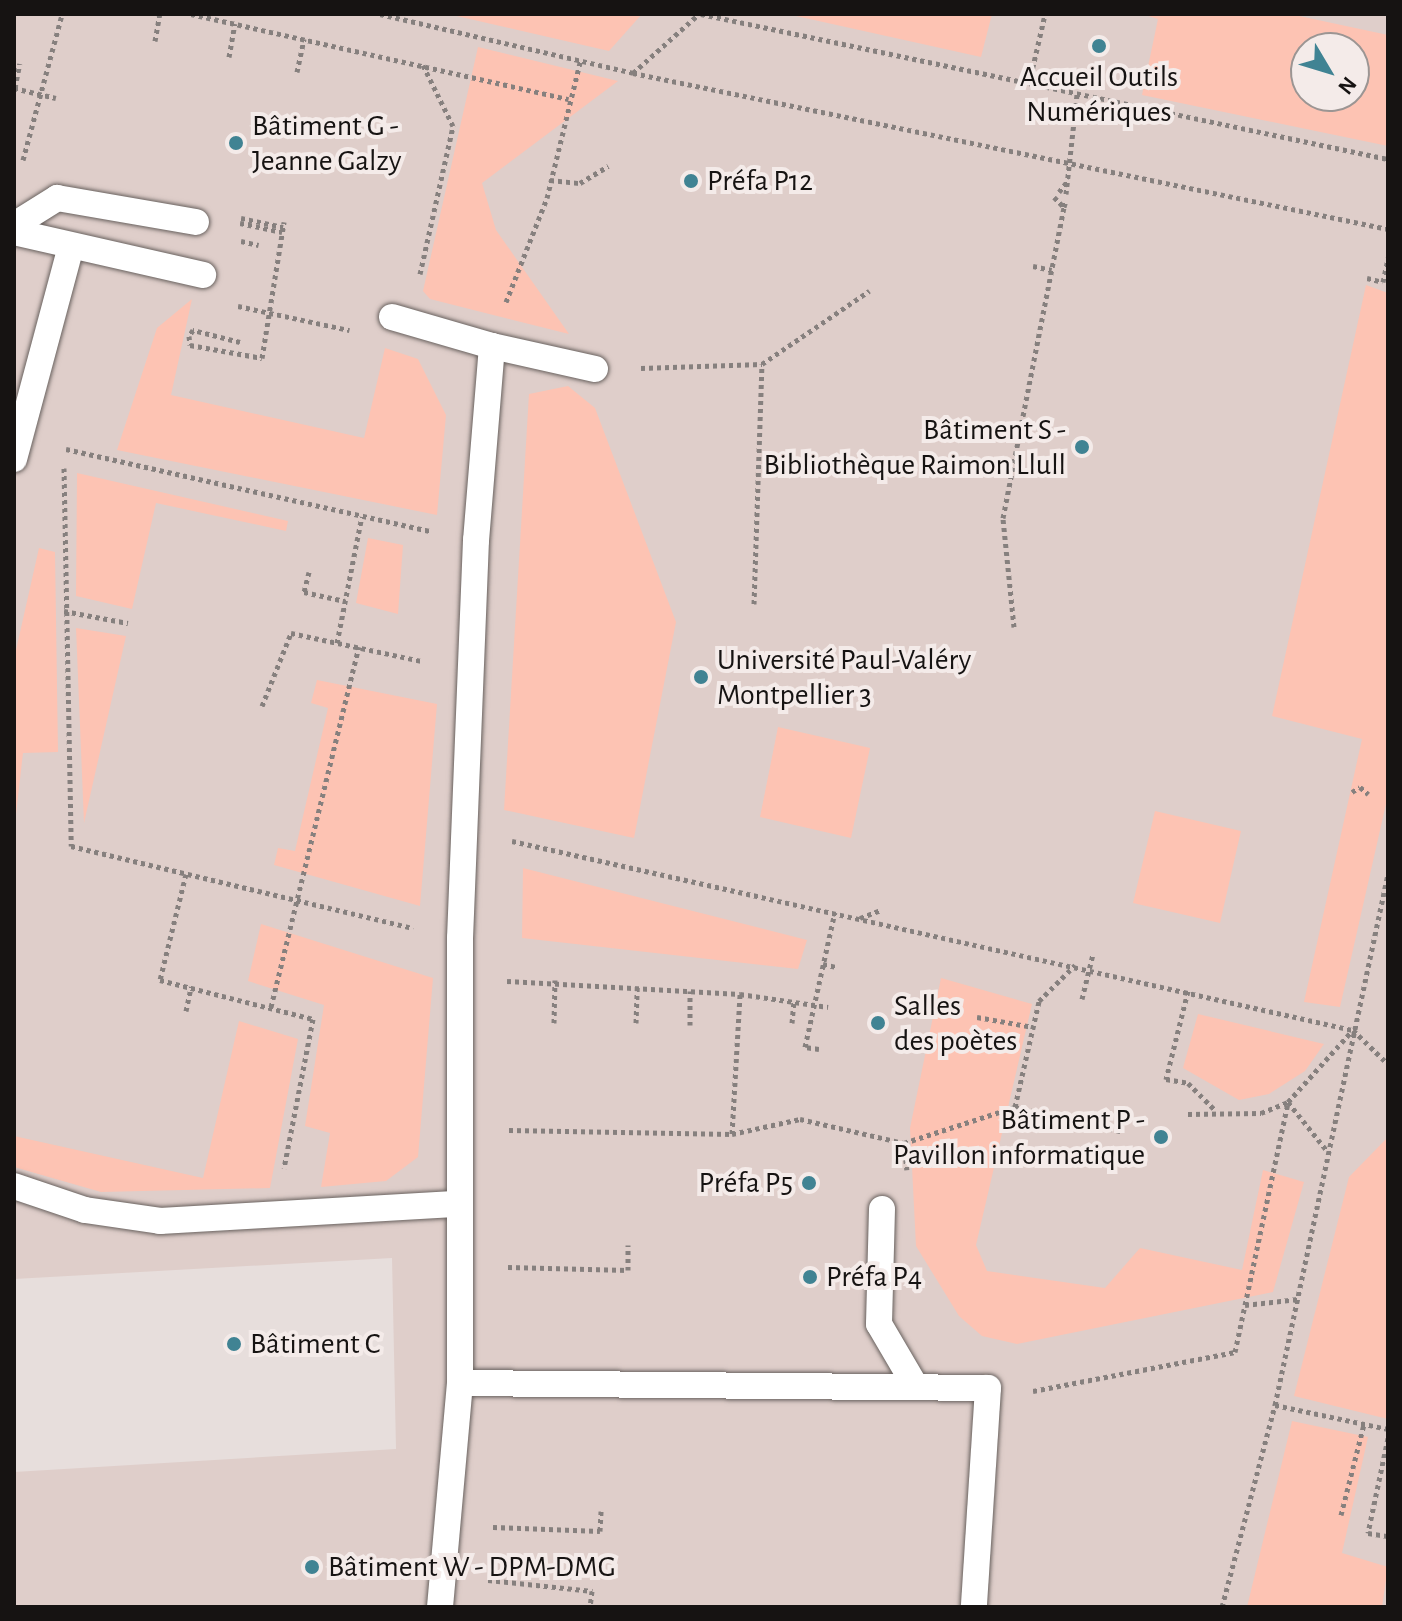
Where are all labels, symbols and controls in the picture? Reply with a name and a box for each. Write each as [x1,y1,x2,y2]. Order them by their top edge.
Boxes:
north arrow [1290,32,1370,112]
marker: Accueil Outils Numériques [1090,37,1108,55]
place label: Accueil Outils Numériques [1020,59,1178,130]
text: N [1334,73,1361,98]
place label: Bâtiment G - Jeanne Galzy [252,108,402,178]
marker: Bâtiment G - Jeanne Galzy [227,134,245,152]
place label: Préfa P12 [707,163,813,199]
marker: Préfa P12 [682,172,700,190]
place label: Bâtiment S - Bibliothèque Raimon Llull [763,412,1066,482]
marker: Bâtiment S - Bibliothèque Raimon Llull [1073,438,1091,456]
place label: Université Paul-Valéry Montpellier 3 [717,642,971,712]
marker: Université Paul-Valéry Montpellier 3 [692,668,710,686]
place label: Salles des poètes [894,988,1017,1058]
marker: Salles des poètes [869,1014,887,1032]
place label: Bâtiment P - Pavillon informatique [893,1102,1145,1172]
marker: Bâtiment P - Pavillon informatique [1152,1128,1170,1146]
place label: Préfa P5 [699,1165,793,1201]
marker: Préfa P5 [800,1174,818,1192]
place label: Préfa P4 [826,1259,922,1295]
marker: Préfa P4 [801,1268,819,1286]
place label: Bâtiment C [250,1326,380,1362]
marker: Bâtiment C [225,1335,243,1353]
place label: Bâtiment W - DPM-DMG [328,1549,616,1585]
marker: Bâtiment W - DPM-DMG [303,1558,321,1576]

